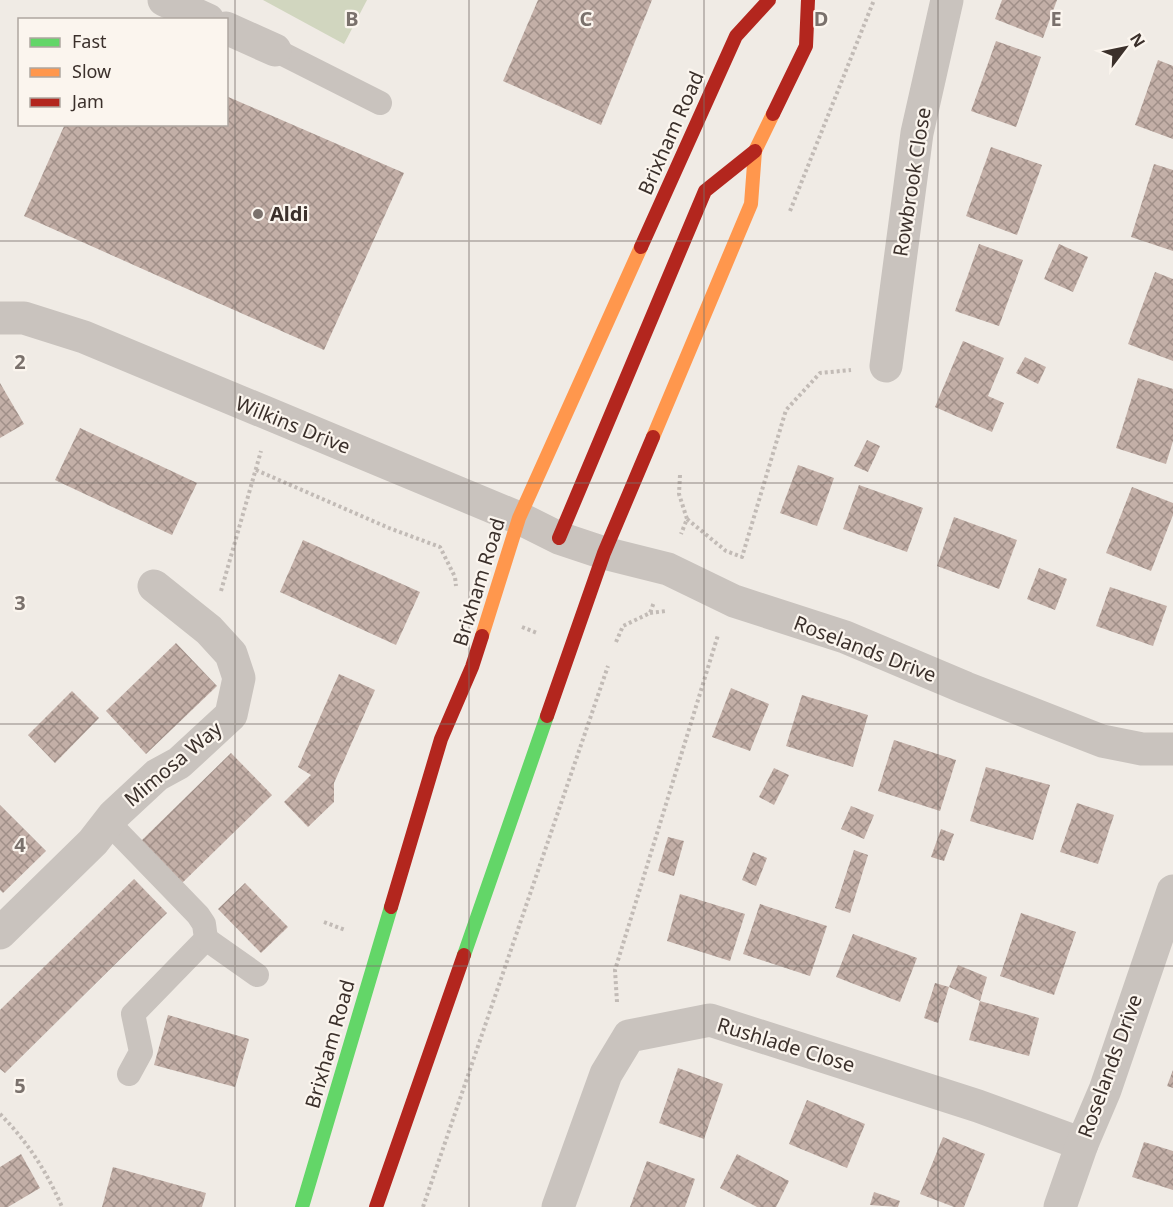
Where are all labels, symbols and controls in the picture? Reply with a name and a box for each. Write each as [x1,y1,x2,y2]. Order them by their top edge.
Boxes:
text: B [345,5,359,32]
text: C [580,5,593,32]
text: D [814,5,828,32]
text: E [1050,5,1062,32]
legend [18,18,228,126]
north arrow [1095,18,1155,78]
text: Fast [72,29,107,53]
text: N [1125,29,1150,51]
text: Slow [72,59,111,83]
street label: Brixham Road [631,67,710,199]
text: Jam [70,89,104,113]
street label: Rowbrook Close [886,105,937,259]
place label: Aldi [270,200,308,227]
marker: Aldi [251,207,265,221]
text: 2 [14,348,26,375]
street label: Wilkins Drive [232,389,355,460]
street label: Brixham Road [446,515,511,649]
text: 3 [14,589,26,616]
street label: Roselands Drive [790,609,940,688]
street label: Mimosa Way [118,714,228,812]
text: 4 [14,831,26,858]
street label: Brixham Road [298,976,361,1111]
street label: Roselands Drive [1071,990,1148,1141]
street label: Rushlade Close [714,1011,858,1078]
text: 5 [14,1072,26,1099]

